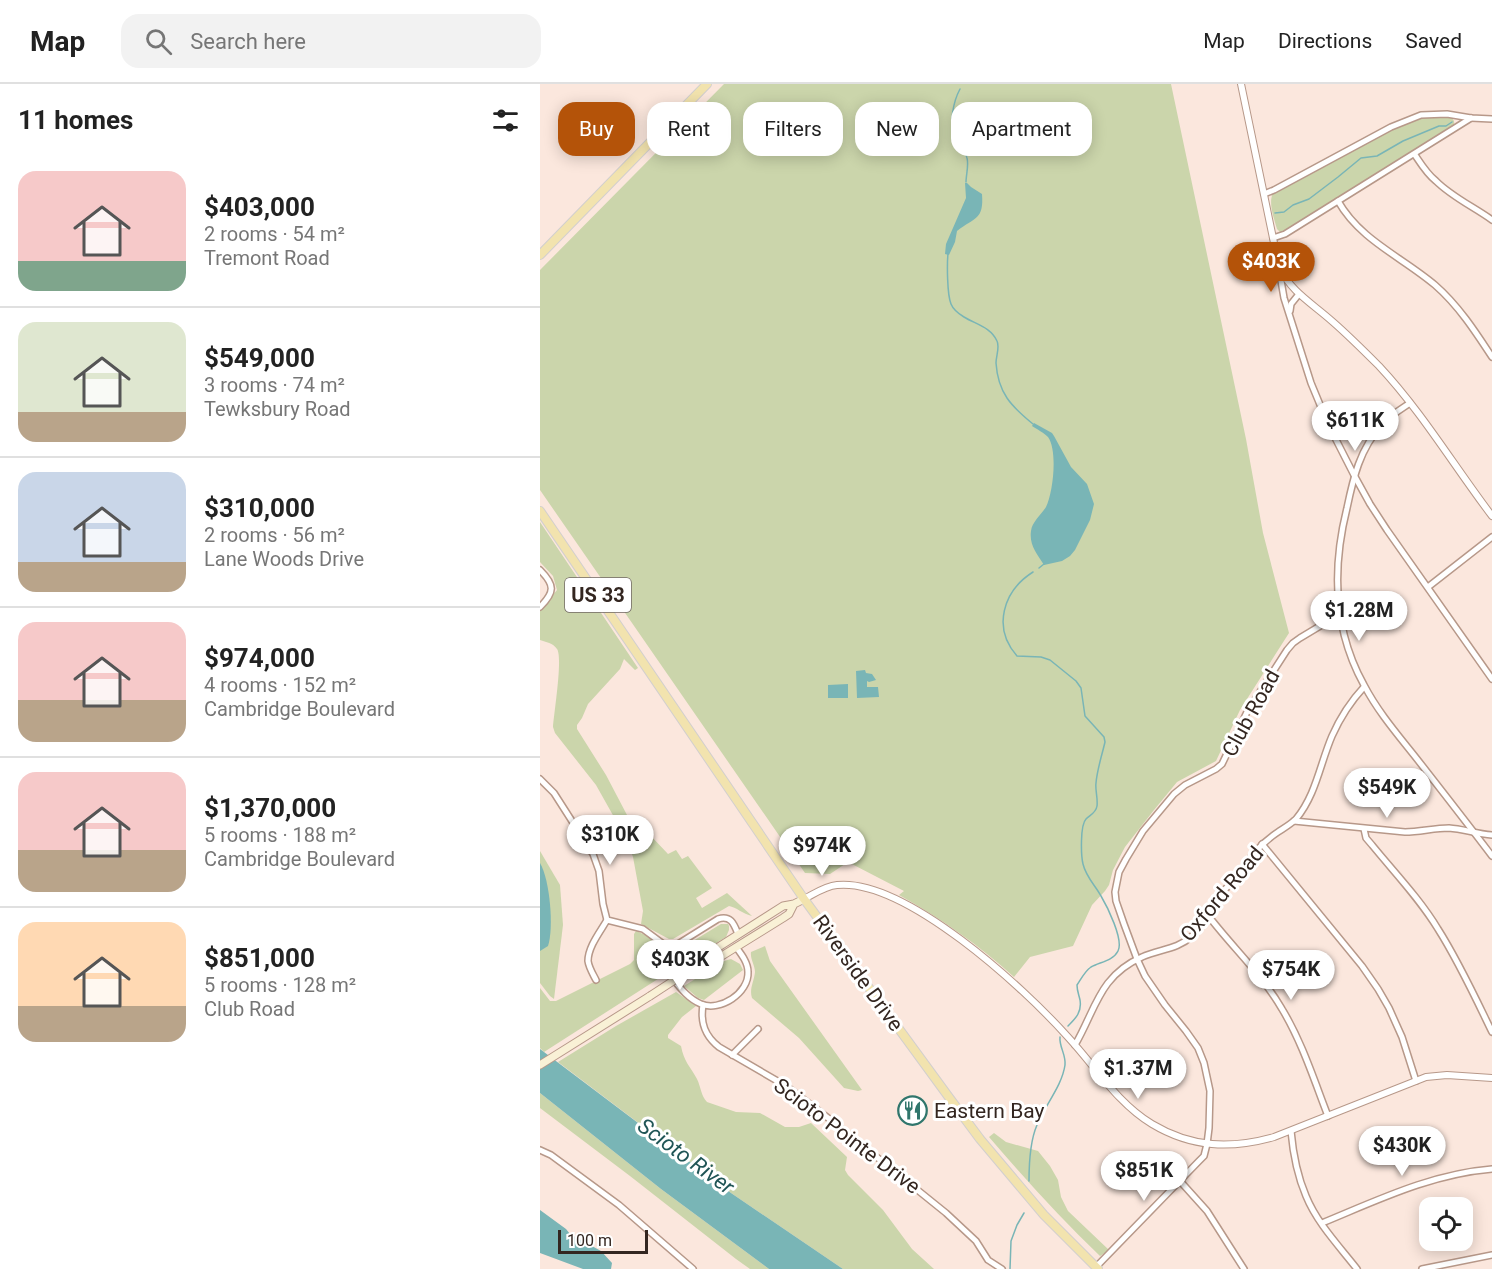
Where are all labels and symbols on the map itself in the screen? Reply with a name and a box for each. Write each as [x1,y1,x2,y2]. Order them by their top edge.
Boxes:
pin: $403K [1229,242,1313,293]
pin: $611K [1313,401,1397,452]
road number: US 33 [565,578,631,612]
pin: $1.28M [1310,591,1408,642]
street label: Club Road [1217,665,1285,761]
pin: $549K [1345,768,1429,819]
pin: $310K [568,815,652,866]
pin: $974K [780,826,864,877]
street label: Oxford Road [1175,842,1269,946]
street label: Riverside Drive [808,910,908,1036]
pin: $403K [638,940,722,991]
pin: $754K [1249,950,1333,1001]
pin: $1.37M [1089,1049,1187,1100]
street label: Scioto Pointe Drive [769,1073,925,1199]
restaurant icon: Eastern Bay [897,1095,929,1127]
place label: Eastern Bay [934,1099,1044,1123]
water label: Scioto River [633,1113,740,1200]
pin: $430K [1360,1126,1444,1177]
pin: $851K [1102,1151,1186,1202]
scale bar [558,1227,648,1254]

